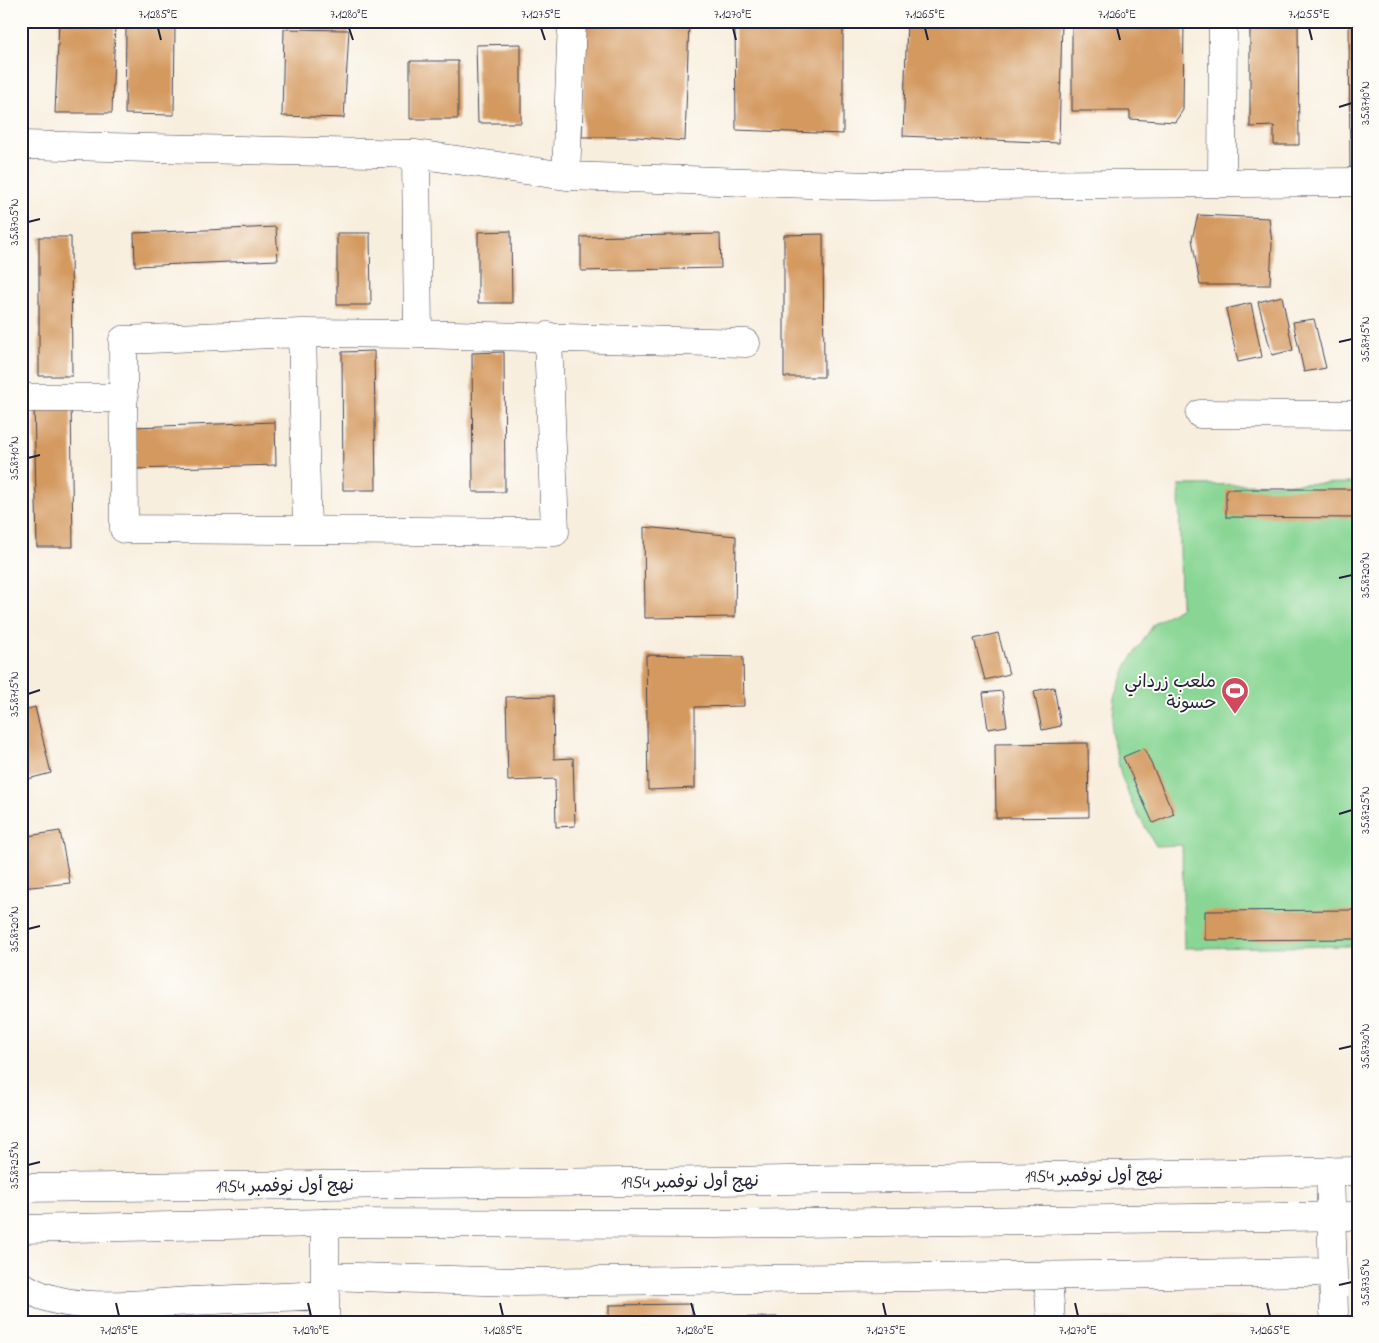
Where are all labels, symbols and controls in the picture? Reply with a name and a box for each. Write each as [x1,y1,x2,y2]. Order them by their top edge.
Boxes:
text: 7.1285°E [138,6,178,24]
text: 7.1280°E [330,6,368,24]
text: 7.1275°E [521,6,561,24]
text: 7.1270°E [714,6,752,24]
text: 7.1265°E [905,6,945,24]
text: 7.1260°E [1098,6,1136,24]
text: 7.1255°E [1288,6,1330,24]
text: 35.8710°N [1357,81,1375,125]
text: 35.8705°N [6,198,24,246]
text: 35.8715°N [1357,316,1375,362]
text: 35.8710°N [6,436,24,480]
text: 35.8720°N [1357,552,1375,598]
place label: ملعب زرداني حسونة [1124,670,1216,717]
text: 35.8715°N [6,671,24,717]
sports icon: ملعب زرداني حسونة [1220,676,1250,715]
text: 35.8725°N [1357,786,1375,834]
text: 35.8720°N [6,906,24,952]
text: 35.8730°N [1357,1023,1375,1069]
text: 35.8725°N [6,1141,24,1189]
street label: نهج أول نوفمبر 1954 [1025,1163,1163,1191]
street label: نهج أول نوفمبر 1954 [621,1169,759,1197]
street label: نهج أول نوفمبر 1954 [216,1173,354,1201]
text: 35.8735°N [1357,1259,1375,1305]
text: 7.1295°E [100,1322,138,1340]
text: 7.1290°E [293,1322,329,1340]
text: 7.1285°E [483,1322,523,1340]
text: 7.1280°E [676,1322,714,1340]
text: 7.1275°E [866,1322,906,1340]
text: 7.1270°E [1059,1322,1097,1340]
text: 7.1265°E [1250,1322,1290,1340]

